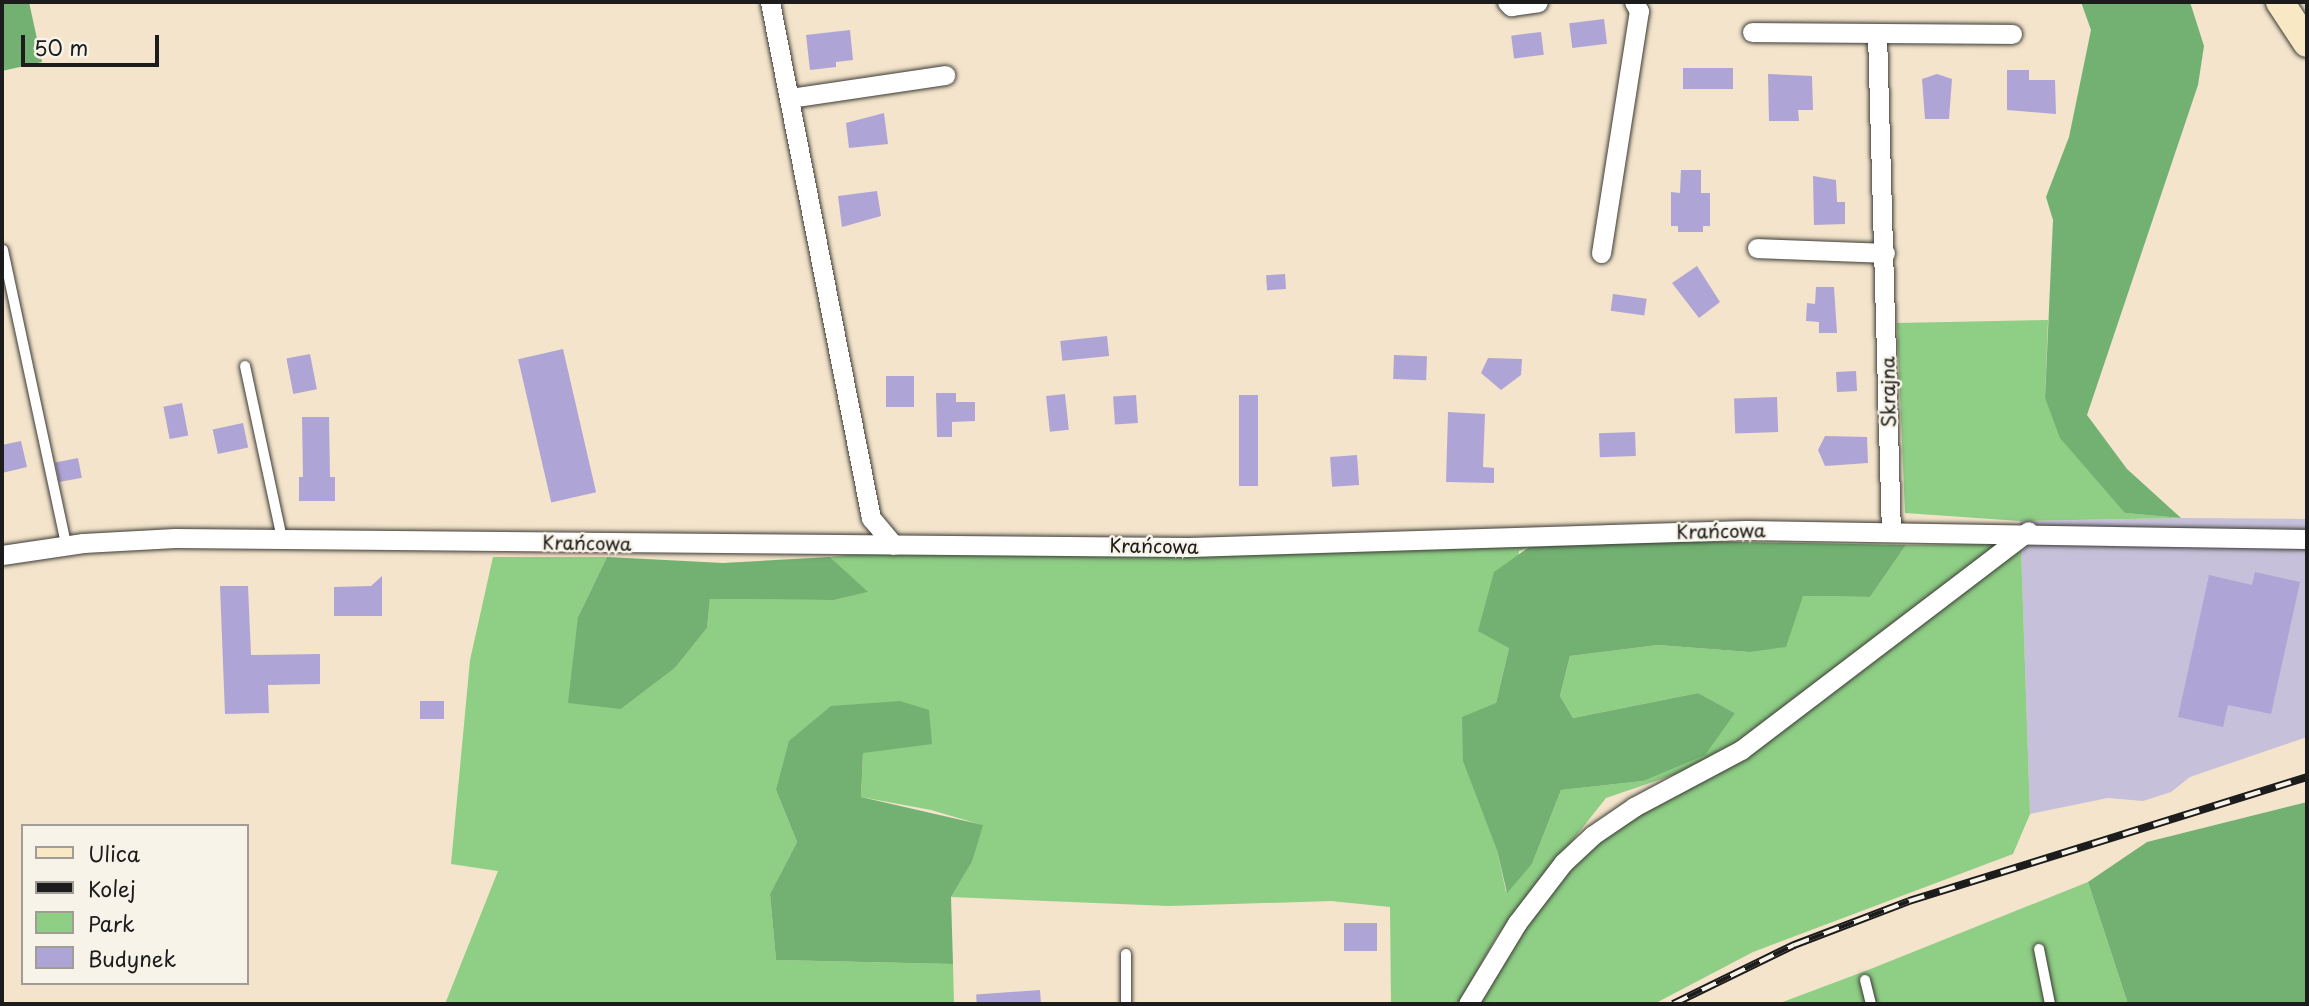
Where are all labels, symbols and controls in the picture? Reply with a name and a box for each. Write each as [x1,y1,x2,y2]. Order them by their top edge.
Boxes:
scale bar [24,21,163,65]
text: 50 m [34,31,88,63]
street label: Skrajna [1876,356,1900,428]
street label: Krańcowa [1676,519,1766,543]
street label: Krańcowa [542,531,632,555]
street label: Krańcowa [1109,534,1199,558]
legend [21,824,248,985]
text: Ulica [88,837,140,869]
text: Kolej [88,872,136,904]
text: Park [88,907,135,939]
text: Budynek [88,942,176,974]

